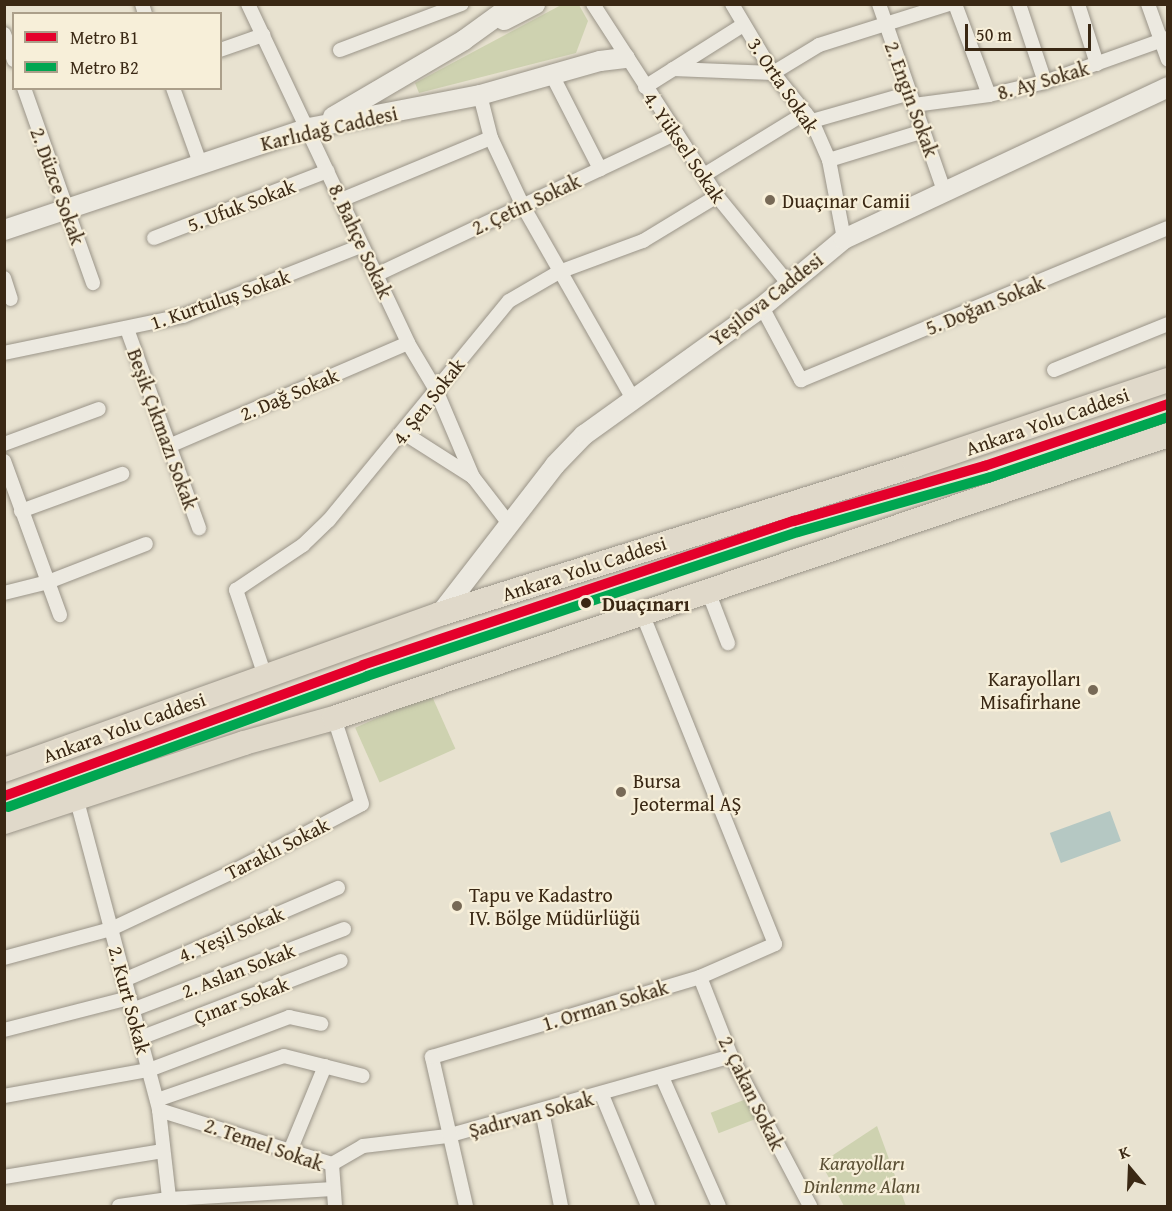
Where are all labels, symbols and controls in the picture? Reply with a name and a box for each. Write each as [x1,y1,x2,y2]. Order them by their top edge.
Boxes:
legend [12,12,222,90]
scale bar [968,12,1094,50]
text: 50 m [976,21,1012,48]
text: Metro B1 [70,24,139,51]
street label: 3. Orta Sokak [743,33,825,137]
street label: 2. Engin Sokak [880,38,944,160]
text: Metro B2 [70,54,139,81]
street label: 8. Ay Sokak [994,55,1092,105]
street label: 4. Yüksel Sokak [639,87,731,207]
street label: Karlıdağ Caddesi [258,101,400,155]
street label: 2. Düzce Sokak [26,124,90,248]
street label: 2. Çetin Sokak [468,168,584,240]
street label: 5. Ufuk Sokak [184,173,298,237]
street label: 8. Bahçe Sokak [324,180,398,302]
place label: Duaçınar Camii [782,188,910,212]
marker: Duaçınar Camii [763,193,777,207]
street label: Yeşilova Caddesi [705,247,827,351]
street label: 1. Kurtuluş Sokak [147,264,293,334]
street label: 5. Doğan Sokak [922,270,1048,340]
street label: Beşik Çıkmazı Sokak [123,345,203,513]
street label: 4. Şen Sokak [387,353,469,449]
street label: 2. Dağ Sokak [236,363,342,425]
street label: Ankara Yolu Caddesi [962,382,1132,460]
street label: Ankara Yolu Caddesi [499,530,669,606]
place label: Duaçınarı [602,591,690,615]
marker: Duaçınarı [575,592,597,614]
place label: Karayolları Misafirhane [980,666,1081,713]
marker: Karayolları Misafirhane [1086,683,1100,697]
street label: Ankara Yolu Caddesi [39,686,209,768]
place label: Bursa Jeotermal AŞ [633,768,741,815]
marker: Bursa Jeotermal AŞ [614,785,628,799]
street label: Taraklı Sokak [221,812,333,884]
place label: Tapu ve Kadastro IV. Bölge Müdürlüğü [469,882,640,929]
marker: Tapu ve Kadastro IV. Bölge Müdürlüğü [450,899,464,913]
street label: 4. Yeşil Sokak [175,901,287,967]
street label: 2. Aslan Sokak [178,937,298,1003]
street label: 2. Kurt Sokak [104,943,156,1057]
street label: Çınar Sokak [190,971,292,1029]
street label: 1. Orman Sokak [539,974,671,1036]
street label: 2. Çakan Sokak [714,1032,790,1154]
street label: Şadırvan Sokak [466,1086,596,1142]
street label: 2. Temel Sokak [201,1112,327,1176]
north arrow [1100,1139,1160,1199]
text: K [1115,1139,1133,1165]
park label: Karayolları Dinlenme Alanı [803,1151,921,1198]

